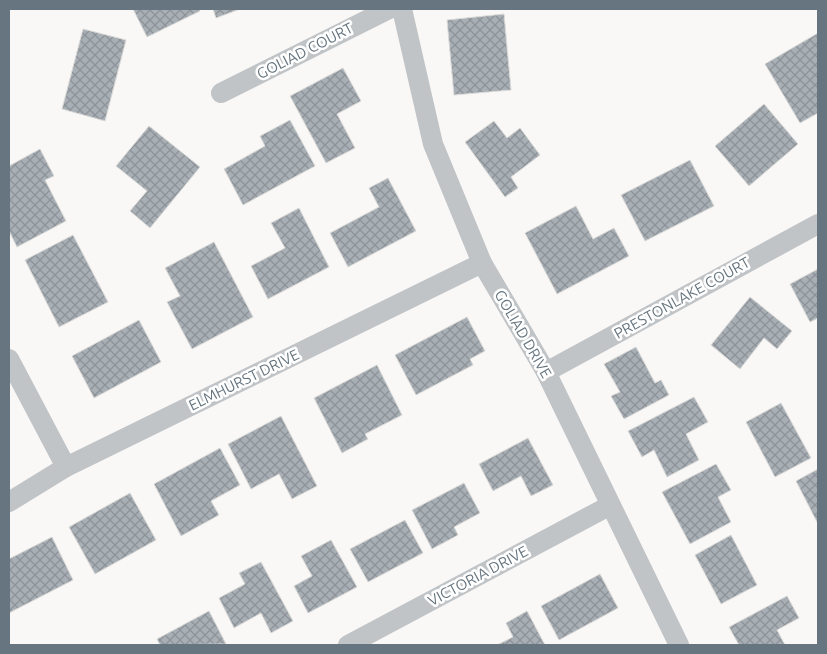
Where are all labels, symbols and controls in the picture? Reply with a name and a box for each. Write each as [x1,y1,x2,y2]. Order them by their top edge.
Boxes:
street label: GOLIAD COURT [254,19,356,82]
street label: PRESTONLAKE COURT [611,253,753,342]
street label: GOLIAD DRIVE [491,287,555,381]
street label: ELMHURST DRIVE [186,346,302,414]
street label: VICTORIA DRIVE [425,542,531,609]

